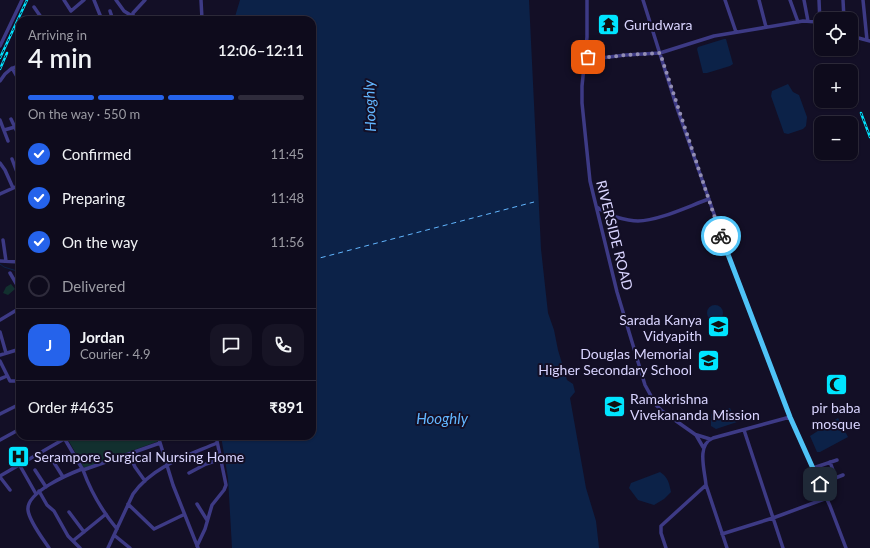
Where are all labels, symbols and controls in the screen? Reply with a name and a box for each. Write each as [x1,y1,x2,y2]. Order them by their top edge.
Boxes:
temple icon: Gurudwara [596,11,622,37]
map controls [814,12,858,160]
button: locate [814,12,858,56]
place label: Gurudwara [624,16,693,33]
text: Arriving in [28,27,87,43]
pin [571,40,605,74]
text: 12:06–12:11 [218,41,304,59]
text: 4 min [28,42,92,74]
icon: bag [577,46,599,68]
button: + [814,64,858,108]
water label: Hooghly [359,79,379,132]
text: On the way · 550 m [28,106,140,122]
button: − [814,116,858,160]
icon: check [28,143,50,165]
text: Confirmed [62,145,131,163]
text: 11:45 [271,146,304,162]
street label: RIVERSIDE ROAD [593,178,637,292]
icon: check [28,187,50,209]
text: Preparing [62,189,125,207]
text: 11:48 [271,190,304,206]
courier [701,216,741,256]
icon: bike [710,225,732,247]
icon: check [28,231,50,253]
text: On the way [62,233,138,251]
text: 11:56 [271,234,304,250]
text: Delivered [62,277,125,295]
place label: Sarada Kanya Vidyapith [619,311,702,344]
school or university icon: Sarada Kanya Vidyapith [705,314,731,340]
button: chat [210,324,252,366]
button: phone [262,324,304,366]
text: Jordan [80,328,125,346]
text: J [46,336,52,354]
place label: Douglas Memorial Higher Secondary School [538,345,692,378]
text: Courier · 4.9 [80,346,151,362]
school or university icon: Douglas Memorial Higher Secondary School [695,348,721,374]
mosque icon: pir baba mosque [823,372,849,398]
place label: Ramakrishna Vivekananda Mission [630,390,760,423]
school or university icon: Ramakrishna Vivekananda Mission [601,393,627,419]
text: Order #4635 [28,398,114,416]
text: ₹891 [269,398,304,416]
place label: pir baba mosque [811,399,861,432]
water label: Hooghly [416,409,469,427]
hospital icon: Serampore Surgical Nursing Home [6,443,32,469]
place label: Serampore Surgical Nursing Home [34,448,244,465]
pin [803,467,837,501]
icon: home [809,473,831,495]

